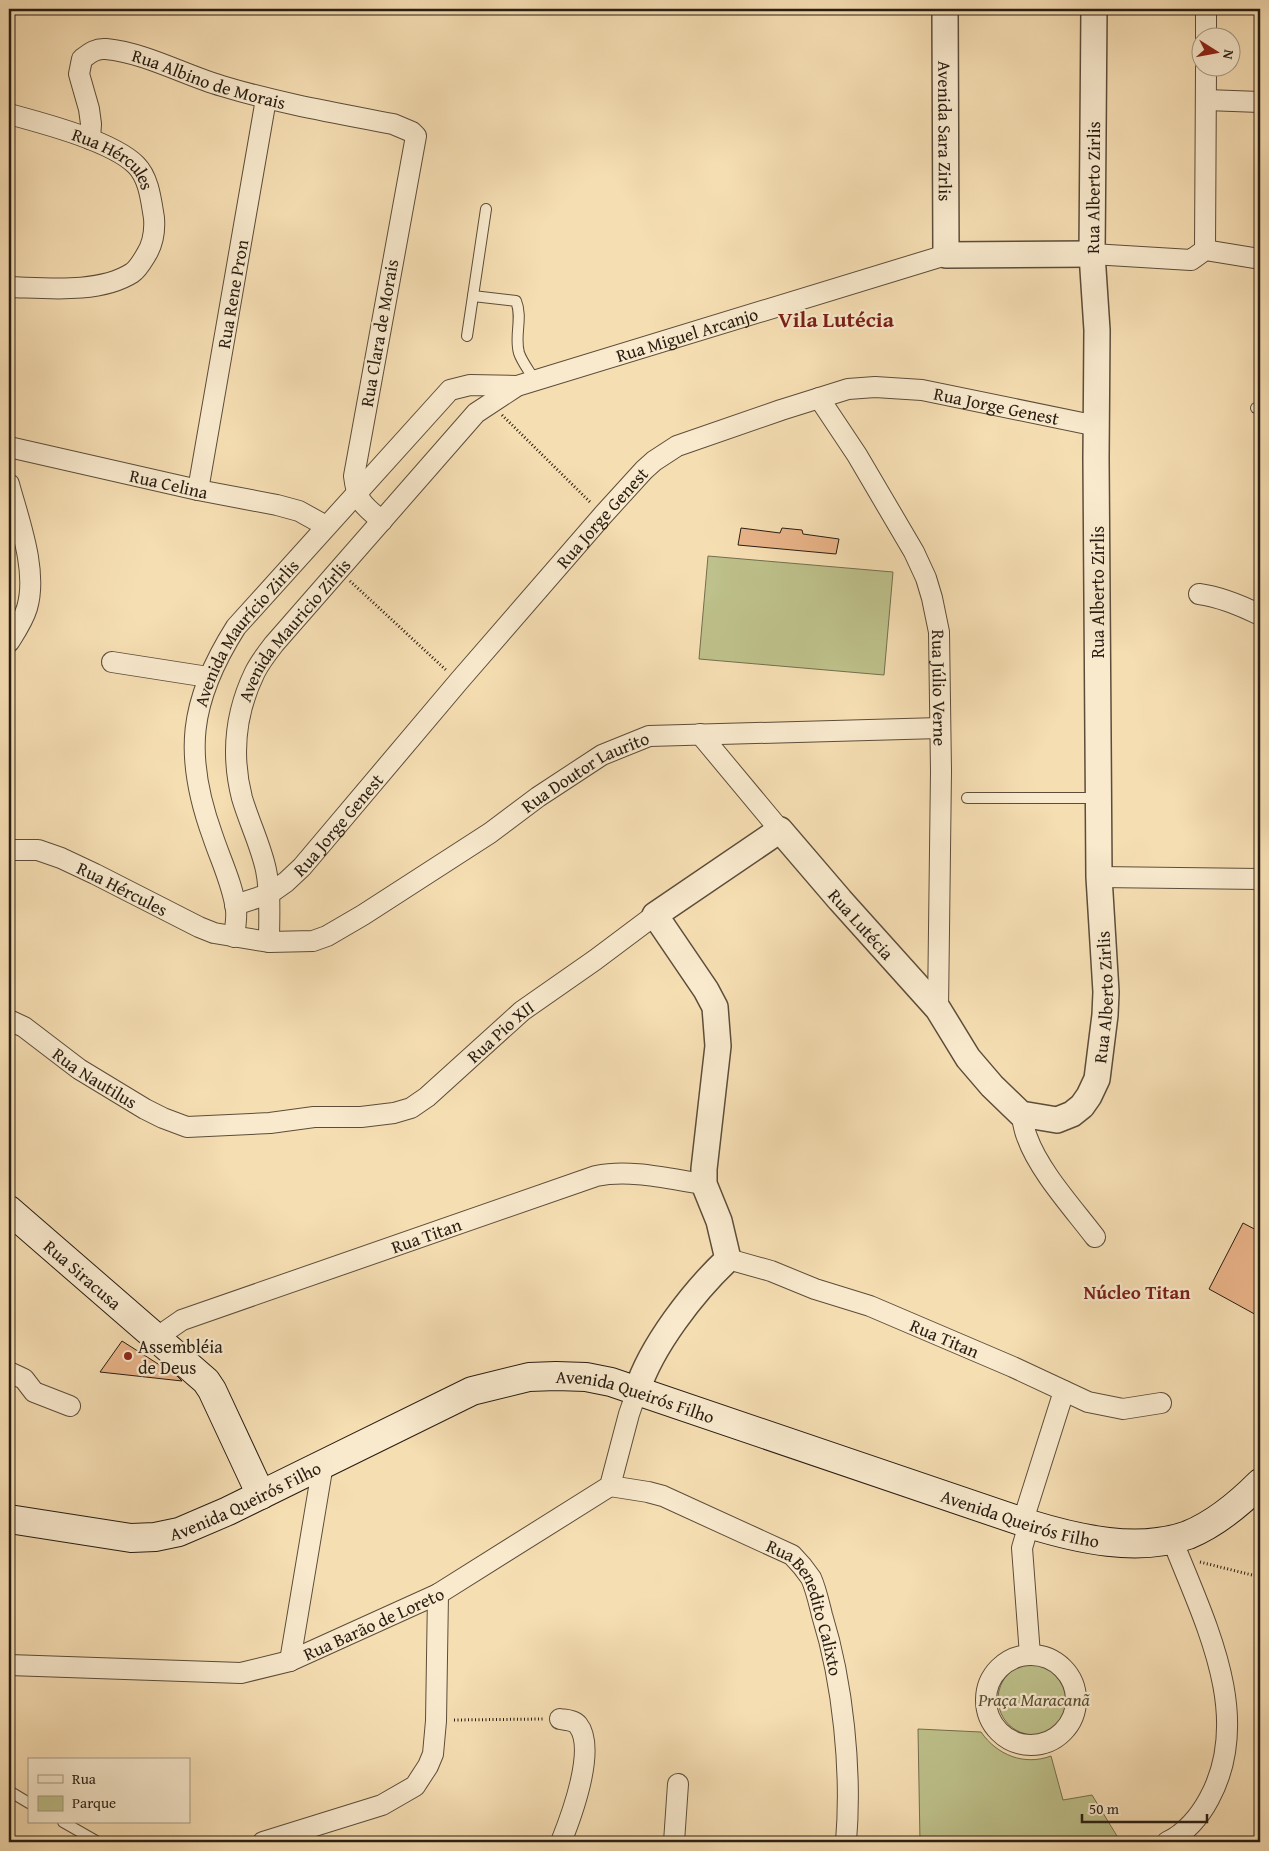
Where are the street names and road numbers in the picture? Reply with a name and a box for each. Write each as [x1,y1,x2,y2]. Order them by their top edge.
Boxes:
street label: Rua Albino de Morais [129,41,288,116]
street label: Avenida Sara Zirlis [932,61,959,201]
street label: Rua Hércules [68,120,161,193]
street label: Rua Alberto Zirlis [1079,121,1107,254]
street label: Rua Rene Pron [209,237,255,350]
street label: Rua Clara de Morais [353,257,405,409]
street label: Rua Miguel Arcanjo [612,300,761,369]
street label: Rua Jorge Genest [931,379,1062,432]
street label: Rua Jorge Genest [549,460,655,574]
street label: Rua Celina [127,461,211,505]
street label: Rua Alberto Zirlis [1084,526,1111,658]
street label: Avenida Mauricio Zirlis [231,552,357,705]
street label: Avenida Maurício Zirlis [187,553,305,710]
street label: Rua Júlio Verne [925,629,954,746]
street label: Rua Doutor Laurito [515,724,653,819]
street label: Rua Jorge Genest [287,767,390,882]
street label: Rua Hércules [73,854,173,923]
street label: Rua Lutécia [822,882,901,966]
street label: Rua Alberto Zirlis [1086,930,1120,1065]
street label: Rua Pio XII [460,993,539,1069]
street label: Rua Nautilus [47,1040,143,1115]
street label: Rua Titan [387,1210,465,1260]
street label: Rua Siracusa [38,1233,128,1316]
street label: Rua Titan [906,1311,983,1365]
street label: Avenida Queirós Filho [555,1363,718,1430]
street label: Avenida Queirós Filho [167,1454,325,1547]
street label: Avenida Queirós Filho [937,1482,1101,1554]
street label: Rua Benedito Calixto [762,1532,850,1678]
street label: Rua Barão de Loreto [299,1580,449,1667]

